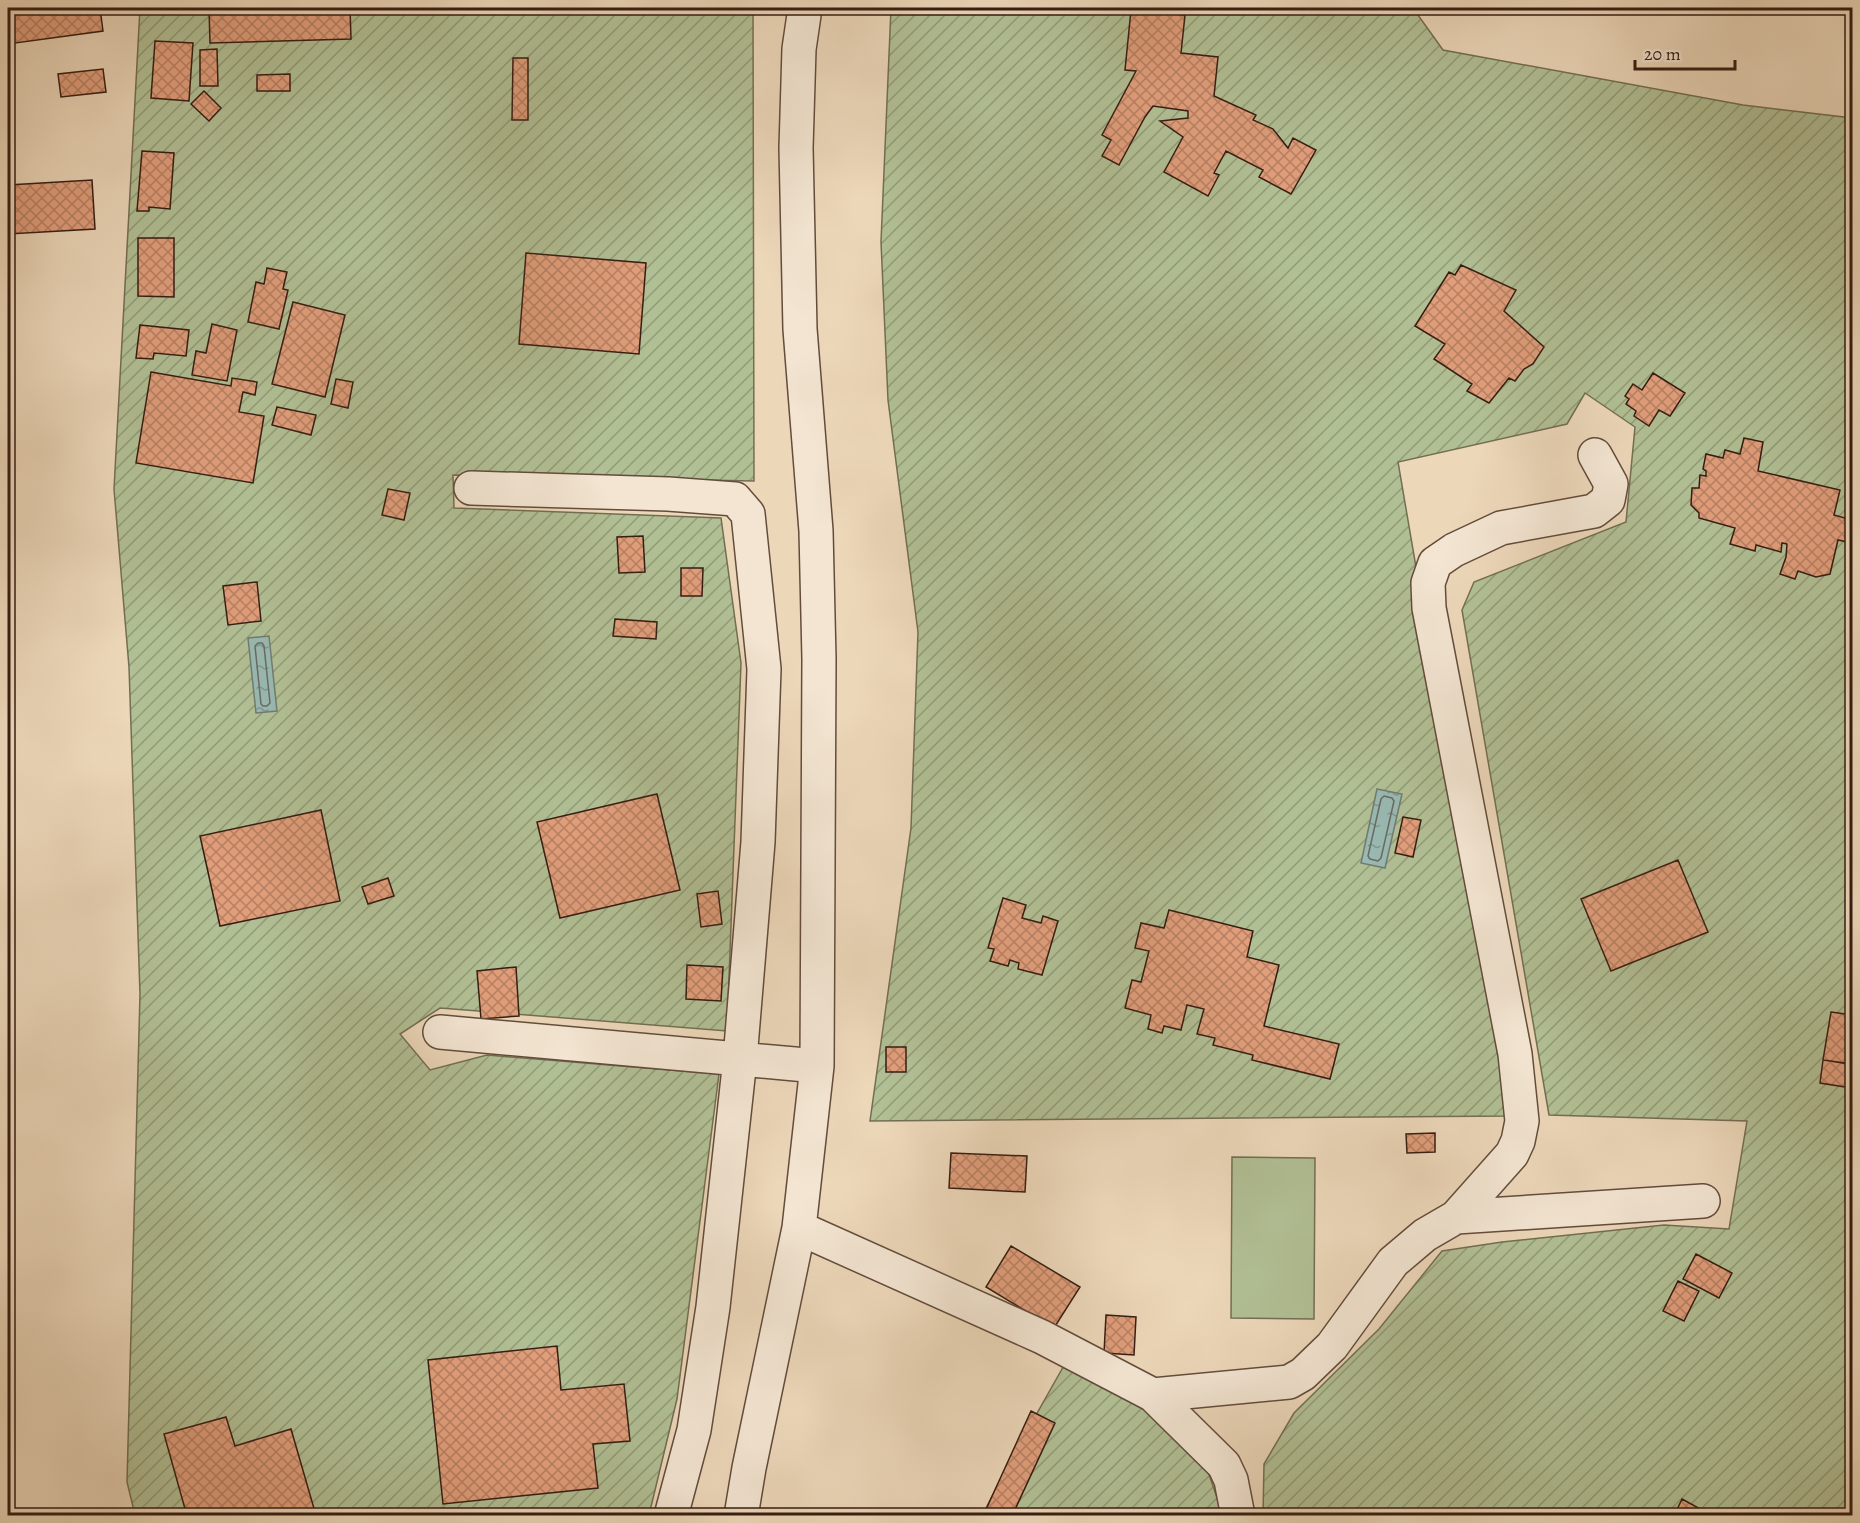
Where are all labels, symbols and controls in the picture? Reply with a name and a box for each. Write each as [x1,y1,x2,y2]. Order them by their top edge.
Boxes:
scale bar [1635,33,1736,71]
text: 20 m [1644,42,1681,66]

